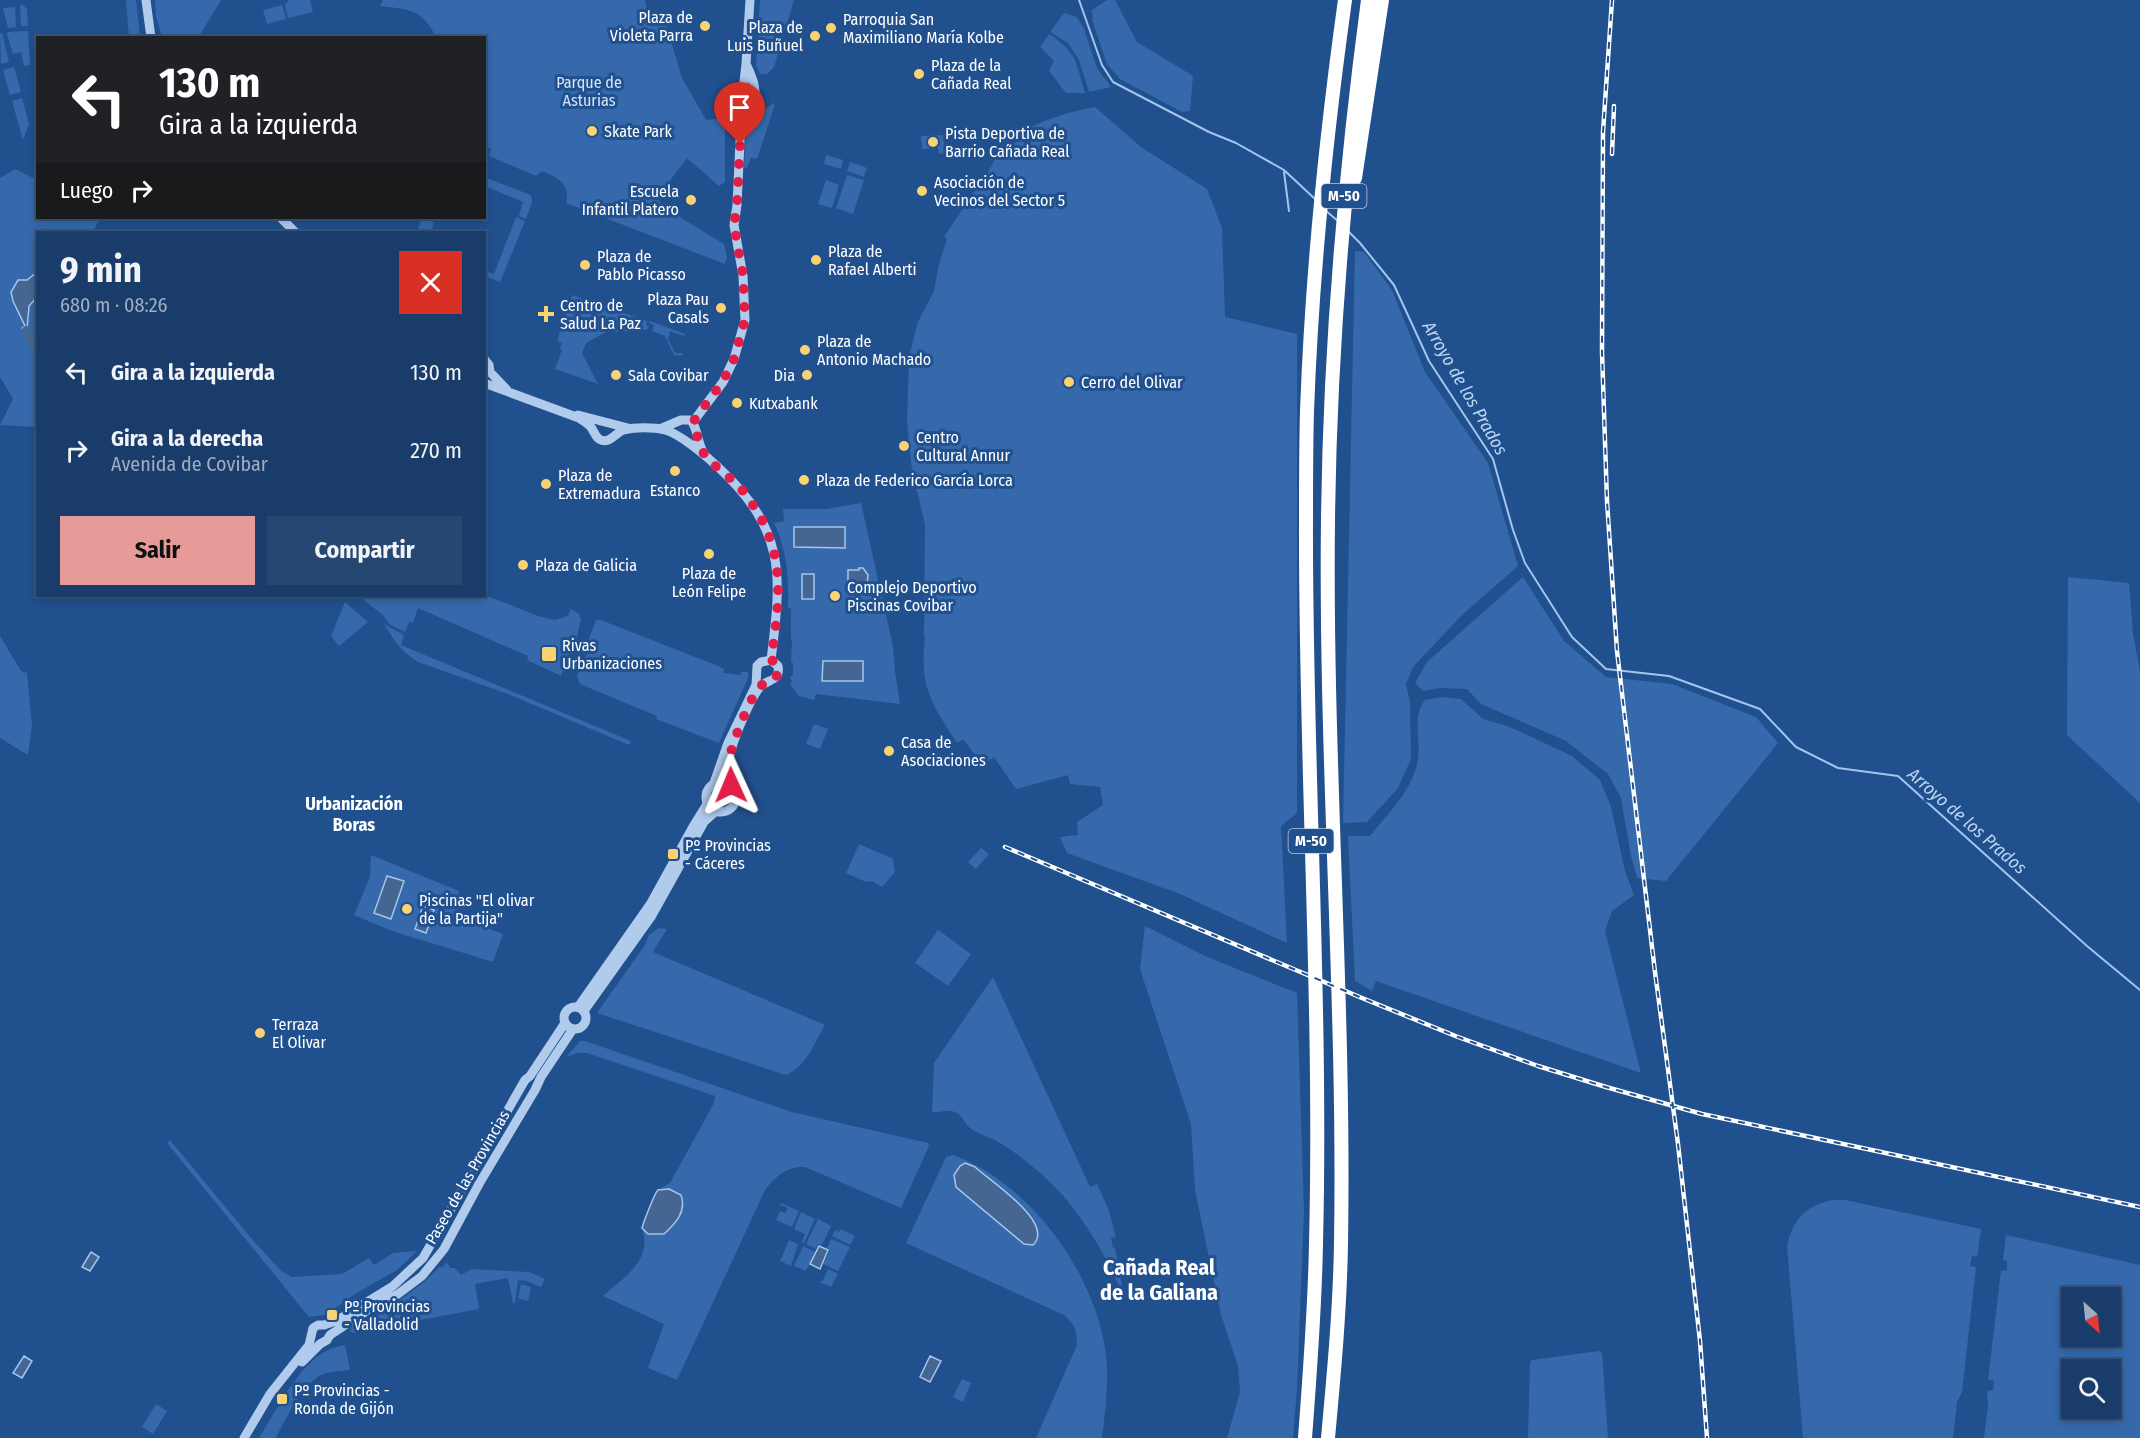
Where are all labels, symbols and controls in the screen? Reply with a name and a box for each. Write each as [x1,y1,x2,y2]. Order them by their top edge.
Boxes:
place label: Plaza de Violeta Parra [610,8,693,45]
place label: Parroquia San Maximiliano María Kolbe [843,10,1004,47]
place label: Plaza de Luis Buñuel [727,18,803,55]
marker: Plaza de Violeta Parra [698,19,712,33]
marker: Parroquia San Maximiliano María Kolbe [824,21,838,35]
marker: Plaza de Luis Buñuel [808,29,822,43]
place label: Plaza de la Cañada Real [931,56,1011,93]
text: 130 m [159,58,260,108]
icon: left [60,60,138,138]
marker: Plaza de la Cañada Real [912,67,926,81]
park label: Parque de Asturias [556,73,622,110]
pin [714,82,765,144]
icon: arrive [723,91,756,124]
text: Gira a la izquierda [159,109,358,141]
place label: Skate Park [604,122,673,141]
marker: Skate Park [585,124,599,138]
place label: Pista Deportiva de Barrio Cañada Real [945,124,1069,161]
marker: Pista Deportiva de Barrio Cañada Real [926,135,940,149]
place label: Asociación de Vecinos del Sector 5 [934,173,1065,210]
icon: right [125,174,158,207]
text: Luego [60,177,113,204]
place label: Escuela Infantil Platero [582,182,679,219]
marker: Asociación de Vecinos del Sector 5 [915,184,929,198]
road number: M-50 [1322,184,1366,208]
marker: Escuela Infantil Platero [684,193,698,207]
place label: Plaza de Rafael Alberti [828,242,917,279]
place label: Plaza de Pablo Picasso [597,247,686,284]
text: 9 min [60,248,142,292]
button: close [399,251,462,314]
marker: Plaza de Rafael Alberti [809,253,823,267]
marker: Plaza de Pablo Picasso [578,258,592,272]
place label: Plaza Pau Casals [647,290,709,327]
text: 680 m · 08:26 [60,293,167,317]
place label: Centro de Salud La Paz [560,296,641,333]
marker: Plaza Pau Casals [714,301,728,315]
marker: Centro de Salud La Paz [537,305,555,323]
water label: Arroyo de los Prados [1417,316,1512,459]
place label: Plaza de Antonio Machado [817,332,931,369]
marker: Plaza de Antonio Machado [798,343,812,357]
icon: left [60,356,93,389]
text: Gira a la izquierda [111,359,275,386]
text: 130 m [410,359,462,386]
place label: Sala Covibar [628,366,709,385]
place label: Dia [774,366,795,385]
marker: Sala Covibar [609,368,623,382]
marker: Dia [800,368,814,382]
place label: Cerro del Olivar [1081,373,1183,392]
marker: Cerro del Olivar [1062,375,1076,389]
place label: Kutxabank [749,394,818,413]
marker: Kutxabank [730,396,744,410]
text: Gira a la derecha [111,425,263,452]
place label: Centro Cultural Annur [916,428,1010,465]
icon: right [60,434,93,467]
text: 270 m [410,437,462,464]
marker: Centro Cultural Annur [897,439,911,453]
text: Avenida de Covibar [111,452,268,476]
marker: Estanco [668,464,682,478]
place label: Plaza de Extremadura [558,466,641,503]
place label: Plaza de Federico García Lorca [816,471,1013,490]
marker: Plaza de Federico García Lorca [797,473,811,487]
marker: Plaza de Extremadura [539,477,553,491]
place label: Estanco [650,481,700,500]
button: Salir [60,516,255,585]
button: Compartir [267,516,462,585]
marker: Plaza de León Felipe [702,547,716,561]
place label: Plaza de Galicia [535,556,637,575]
marker: Plaza de Galicia [516,558,530,572]
place label: Plaza de León Felipe [672,564,746,601]
place label: Complejo Deportivo Piscinas Covibar [847,578,977,615]
marker: Complejo Deportivo Piscinas Covibar [828,589,842,603]
place label: Rivas Urbanizaciones [562,636,662,673]
marker: Rivas Urbanizaciones [540,645,558,663]
place label: Casa de Asociaciones [901,733,986,770]
marker: Casa de Asociaciones [882,744,896,758]
position arrow [699,753,763,817]
water label: Arroyo de los Prados [1902,763,2031,879]
district label: Urbanización Boras [305,793,403,836]
road number: M-50 [1288,829,1334,853]
place label: Pº Provincias - Cáceres [685,836,771,873]
marker: Pº Provincias - Cáceres [666,847,680,861]
place label: Piscinas "El olivar de la Partija" [419,891,535,928]
marker: Piscinas "El olivar de la Partija" [400,902,414,916]
place label: Terraza El Olivar [272,1015,326,1052]
marker: Terraza El Olivar [253,1026,267,1040]
street label: Paseo de las Provincias [421,1107,514,1248]
district label: Cañada Real de la Galiana [1100,1254,1218,1306]
north arrow [2061,1287,2121,1347]
map controls [2061,1287,2121,1419]
place label: Pº Provincias - Valladolid [344,1297,430,1334]
marker: Pº Provincias - Valladolid [325,1308,339,1322]
button: search [2061,1359,2121,1419]
place label: Pº Provincias - Ronda de Gijón [294,1381,394,1418]
marker: Pº Provincias - Ronda de Gijón [275,1392,289,1406]

